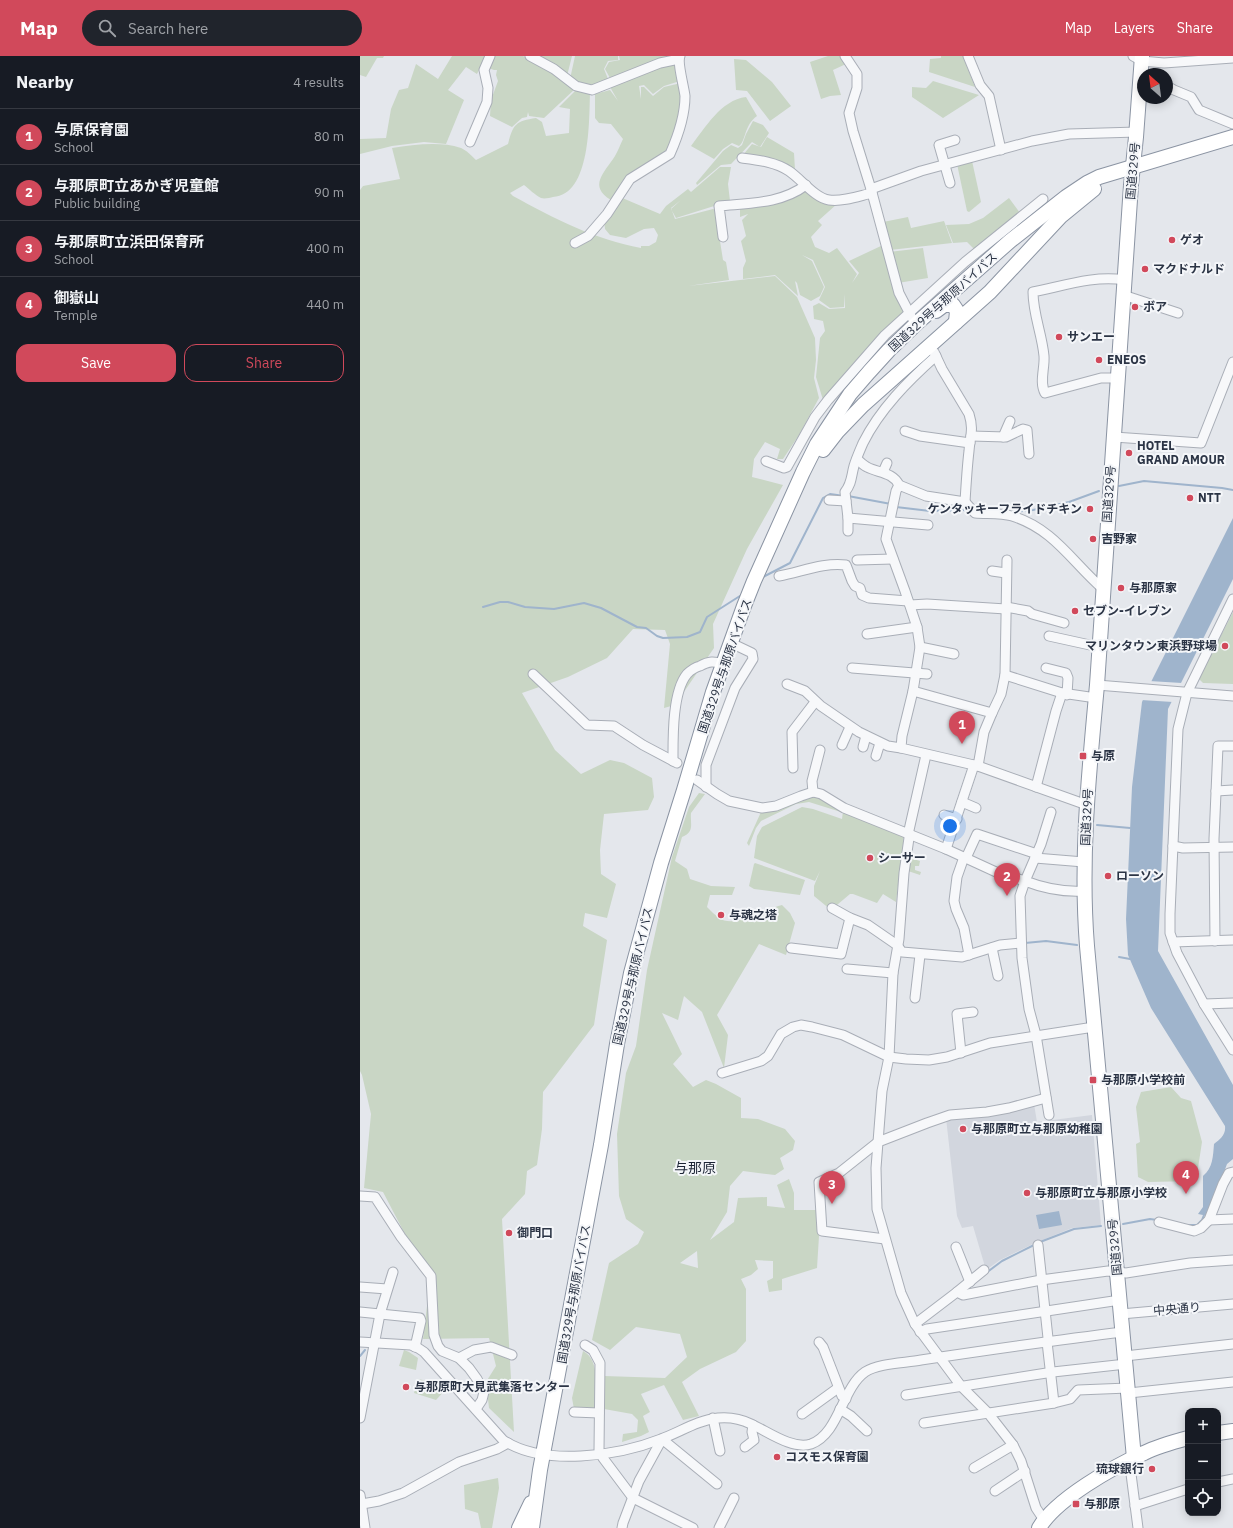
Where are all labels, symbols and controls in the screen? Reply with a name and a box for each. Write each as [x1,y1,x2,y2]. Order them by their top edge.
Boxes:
search box [82,10,362,46]
text: Map [20,16,58,40]
icon: search [96,17,118,39]
text: Search here [128,19,208,38]
text: Map [1065,19,1092,37]
text: Layers [1114,19,1155,37]
text: Share [1177,19,1213,37]
north arrow [1137,68,1173,104]
text: Nearby [16,71,74,93]
text: 4 results [293,74,344,91]
text: 与原保育園 [54,120,129,139]
text: 1 [25,128,33,145]
text: 80 m [314,128,344,145]
text: School [54,139,94,156]
street label: 国道329号 [1123,142,1142,200]
text: 与那原町立あかぎ児童館 [54,176,219,195]
text: 2 [25,184,33,201]
text: 90 m [314,184,344,201]
text: Public building [54,195,140,212]
text: 与那原町立浜田保育所 [54,232,204,251]
place label: ゲオ [1180,232,1204,247]
marker: ゲオ [1167,235,1177,245]
text: 3 [25,240,33,257]
text: 400 m [306,240,344,257]
street label: 国道329号与那原バイパス [885,249,1000,355]
text: School [54,251,94,268]
place label: マクドナルド [1153,261,1225,276]
marker: マクドナルド [1140,264,1150,274]
text: 御嶽山 [54,288,99,307]
text: 4 [25,296,33,313]
text: 440 m [306,296,344,313]
place label: ボア [1143,299,1167,314]
marker: ボア [1130,302,1140,312]
text: Temple [54,307,97,324]
place label: サンエー [1067,329,1115,344]
marker: サンエー [1054,332,1064,342]
button: Save [16,344,176,382]
button: Share [184,344,344,382]
place label: ENEOS [1107,352,1146,367]
marker: ENEOS [1094,355,1104,365]
place label: HOTEL GRAND AMOUR [1137,438,1225,467]
marker: HOTEL GRAND AMOUR [1124,448,1134,458]
street label: 国道329号 [1099,465,1118,523]
place label: NTT [1198,490,1221,505]
marker: NTT [1185,493,1195,503]
place label: ケンタッキーフライドチキン [927,501,1082,516]
marker: ケンタッキーフライドチキン [1085,504,1095,514]
place label: 吉野家 [1101,531,1137,546]
marker: 吉野家 [1088,534,1098,544]
place label: 与那原家 [1129,580,1177,595]
marker: 与那原家 [1116,583,1126,593]
street label: 国道329号与那原バイパス [694,597,755,735]
place label: セブン-イレブン [1083,603,1172,618]
marker: セブン-イレブン [1070,606,1080,616]
place label: マリンタウン東浜野球場 [1085,638,1217,653]
marker: マリンタウン東浜野球場 [1220,641,1230,651]
pin: 1 [949,711,975,744]
place label: 与原 [1091,748,1115,763]
marker: 与原 [1078,751,1088,761]
street label: 国道329号 [1078,788,1095,846]
your location [940,816,960,836]
place label: シーサー [878,850,926,865]
marker: シーサー [865,853,875,863]
pin: 2 [994,863,1020,896]
place label: ローソン [1116,868,1164,883]
marker: ローソン [1103,871,1113,881]
street label: 国道329号与那原バイパス [609,905,656,1046]
place label: 与魂之塔 [729,907,777,922]
marker: 与魂之塔 [716,910,726,920]
place label: 与那原小学校前 [1101,1072,1185,1087]
marker: 与那原小学校前 [1088,1075,1098,1085]
place label: 与那原町立与那原幼稚園 [971,1121,1103,1136]
marker: 与那原町立与那原幼稚園 [958,1124,968,1134]
district label: 与那原 [674,1159,716,1177]
pin: 4 [1173,1161,1199,1194]
pin: 3 [819,1171,845,1204]
place label: 与那原町立与那原小学校 [1035,1185,1167,1200]
marker: 与那原町立与那原小学校 [1022,1188,1032,1198]
street label: 国道329号 [1105,1218,1124,1276]
street label: 国道329号与那原バイパス [554,1223,593,1365]
place label: 御門口 [517,1225,553,1240]
marker: 御門口 [504,1228,514,1238]
street label: 中央通り [1152,1299,1202,1318]
place label: 与那原町大見武集落センター [414,1379,570,1394]
marker: 与那原町大見武集落センター [401,1382,411,1392]
map controls [1185,1408,1221,1516]
button: + [1185,1408,1221,1444]
button: − [1185,1444,1221,1480]
place label: コスモス保育園 [785,1449,869,1464]
marker: コスモス保育園 [772,1452,782,1462]
place label: 琉球銀行 [1096,1461,1144,1476]
marker: 琉球銀行 [1147,1464,1157,1474]
button: locate [1185,1480,1221,1516]
place label: 与那原 [1084,1496,1120,1511]
marker: 与那原 [1071,1499,1081,1509]

